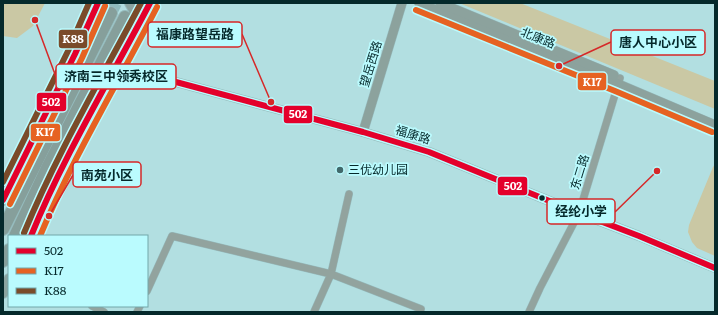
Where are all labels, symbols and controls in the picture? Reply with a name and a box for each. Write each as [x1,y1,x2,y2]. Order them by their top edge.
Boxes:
callout: 福康路望岳路 [148,22,242,47]
street label: 北康路 [518,22,558,52]
text: 福康路望岳路 [156,24,234,43]
line badge: K88 [58,29,88,49]
text: K88 [62,30,84,46]
callout: 唐人中心小区 [611,30,705,55]
text: 唐人中心小区 [619,32,697,51]
street label: 望岳西路 [354,38,386,89]
callout: 济南三中领秀校区 [56,64,176,89]
text: 济南三中领秀校区 [64,66,168,85]
line badge: K17 [577,72,607,91]
text: K17 [583,73,601,89]
line badge: 502 [36,92,67,112]
text: 502 [42,93,60,109]
line badge: 502 [283,105,313,124]
text: 502 [289,105,307,121]
street label: 福康路 [393,120,433,148]
line badge: K17 [30,123,61,142]
text: K17 [36,123,54,139]
street label: 东二路 [565,152,593,192]
place label: 三优幼儿园 [348,160,408,178]
callout: 南苑小区 [73,162,141,187]
text: 南苑小区 [81,165,133,184]
marker: 三优幼儿园 [335,165,345,175]
line badge: 502 [497,176,528,196]
text: 502 [504,177,522,193]
unlabelled marker [537,193,547,203]
callout: 经纶小学 [547,199,615,224]
text: 经纶小学 [555,201,607,220]
legend [8,235,148,307]
text: 502 [44,241,63,259]
text: K17 [44,261,64,279]
text: K88 [44,281,67,299]

